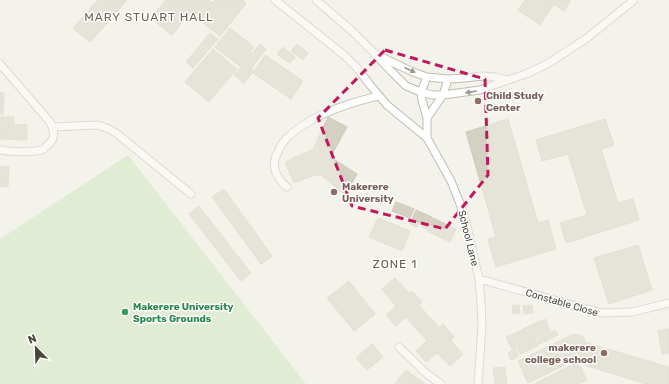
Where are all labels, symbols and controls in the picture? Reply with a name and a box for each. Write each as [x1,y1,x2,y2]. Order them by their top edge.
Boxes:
district label: MARY STUART HALL [84,10,214,24]
one-way arrow [404,67,415,73]
one-way arrow [465,89,477,95]
place label: Child Study Center [486,90,544,114]
marker: Child Study Center [473,96,483,106]
place label: Makerere University [342,181,394,205]
marker: Makerere University [329,187,339,197]
street label: School Lane [455,209,481,268]
district label: ZONE 1 [373,257,417,271]
street label: Constable Close [524,287,600,319]
place label: Makerere University Sports Grounds [133,301,234,325]
marker: Makerere University Sports Grounds [120,307,130,317]
north arrow [16,328,56,368]
text: N [26,332,39,347]
place label: makerere college school [525,342,596,366]
marker: makerere college school [599,348,609,358]

